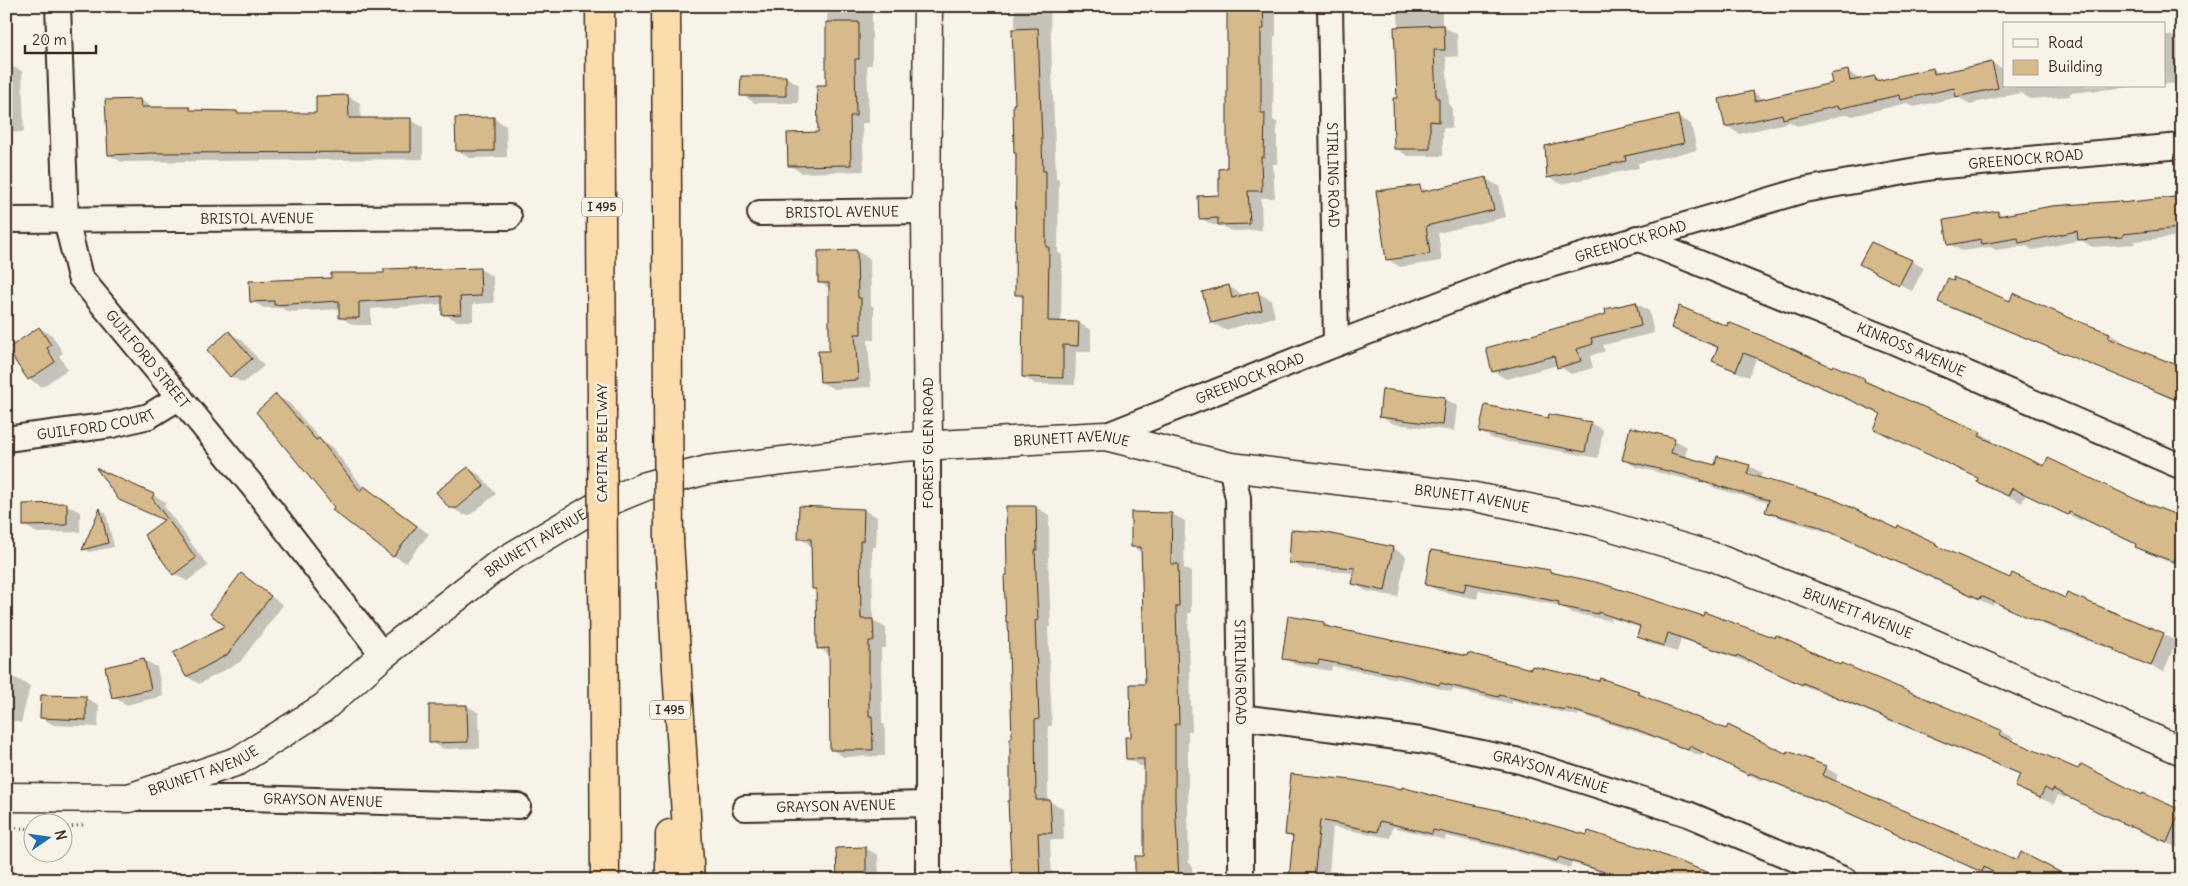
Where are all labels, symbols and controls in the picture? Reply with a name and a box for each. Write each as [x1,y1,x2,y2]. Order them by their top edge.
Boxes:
scale bar [25,22,96,54]
legend [2003,22,2166,88]
text: 20 m [32,30,67,49]
text: Road [2048,33,2083,52]
text: Building [2048,57,2103,76]
street label: STIRLING ROAD [1323,122,1343,228]
street label: GREENOCK ROAD [1967,145,2084,173]
road number: I 495 [582,198,622,216]
street label: BRISTOL AVENUE [785,202,899,222]
street label: BRISTOL AVENUE [200,209,314,228]
street label: GREENOCK ROAD [1573,216,1689,266]
street label: GUILFORD STREET [102,306,193,412]
street label: KINROSS AVENUE [1854,319,1968,381]
street label: GREENOCK ROAD [1193,348,1307,408]
street label: FOREST GLEN ROAD [919,377,937,509]
street label: CAPITAL BELTWAY [593,383,611,502]
street label: GUILFORD COURT [36,405,159,444]
street label: BRUNETT AVENUE [1013,427,1131,451]
street label: BRUNETT AVENUE [1413,481,1531,517]
street label: BRUNETT AVENUE [481,505,590,581]
street label: BRUNETT AVENUE [1800,584,1916,643]
street label: STIRLING ROAD [1231,619,1250,725]
road number: I 495 [650,700,690,720]
street label: BRUNETT AVENUE [146,742,262,800]
street label: GRAYSON AVENUE [1491,747,1611,797]
street label: GRAYSON AVENUE [263,789,383,811]
street label: GRAYSON AVENUE [776,796,896,816]
north arrow [22,814,72,864]
text: N [51,828,71,842]

